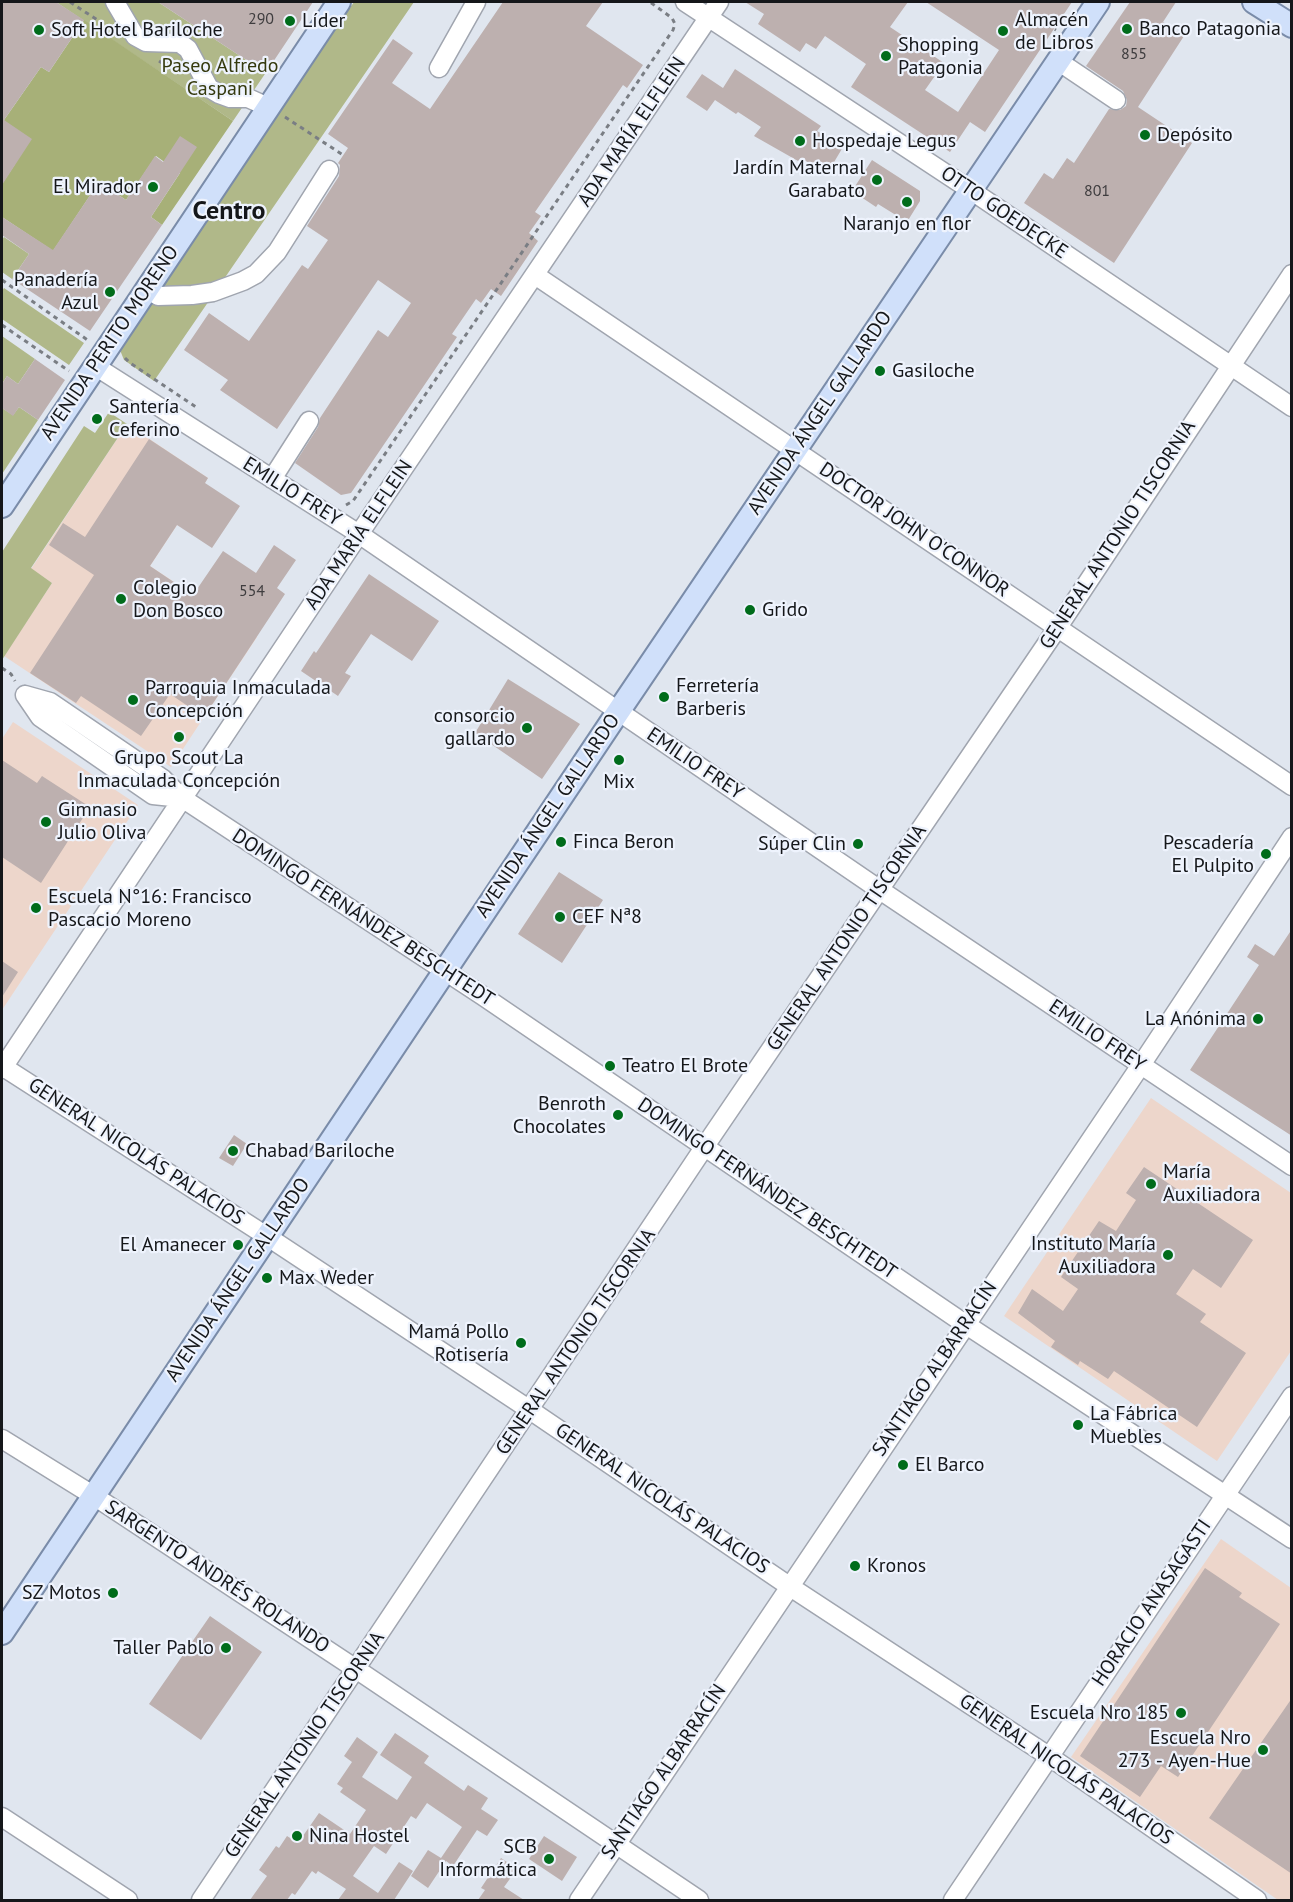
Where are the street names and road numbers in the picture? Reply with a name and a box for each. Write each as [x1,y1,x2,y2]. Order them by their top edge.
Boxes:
street label: ADA MARÍA ELFLEIN [573,53,691,211]
street label: OTTO GOEDECKE [936,162,1072,264]
street label: AVENIDA PERITO MORENO [36,241,184,445]
street label: AVENIDA ÁNGEL GALLARDO [743,307,897,519]
street label: GENERAL ANTONIO TISCORNIA [1035,416,1201,654]
street label: EMILIO FREY [238,452,346,532]
street label: ADA MARÍA ELFLEIN [300,456,418,614]
street label: DOCTOR JOHN O'CONNOR [814,457,1014,603]
street label: AVENIDA ÁNGEL GALLARDO [471,710,625,922]
street label: EMILIO FREY [642,723,748,805]
street label: GENERAL ANTONIO TISCORNIA [762,820,932,1056]
street label: DOMINGO FERNÁNDEZ BESCHTEDT [227,824,499,1012]
street label: EMILIO FREY [1044,995,1150,1077]
street label: GENERAL NICOLÁS PALACIOS [23,1073,249,1231]
street label: DOMINGO FERNÁNDEZ BESCHTEDT [633,1093,901,1285]
street label: AVENIDA ÁNGEL GALLARDO [161,1174,315,1386]
street label: GENERAL ANTONIO TISCORNIA [491,1224,661,1460]
street label: SANTIAGO ALBARRACÍN [868,1277,1002,1461]
street label: GENERAL NICOLÁS PALACIOS [551,1418,773,1580]
street label: SARGENTO ANDRÉS ROLANDO [100,1495,334,1659]
street label: HORACIO ANASAGASTI [1087,1515,1217,1691]
street label: GENERAL ANTONIO TISCORNIA [220,1627,390,1863]
street label: SANTIAGO ALBARRACÍN [597,1680,731,1864]
street label: GENERAL NICOLÁS PALACIOS [955,1689,1177,1851]

